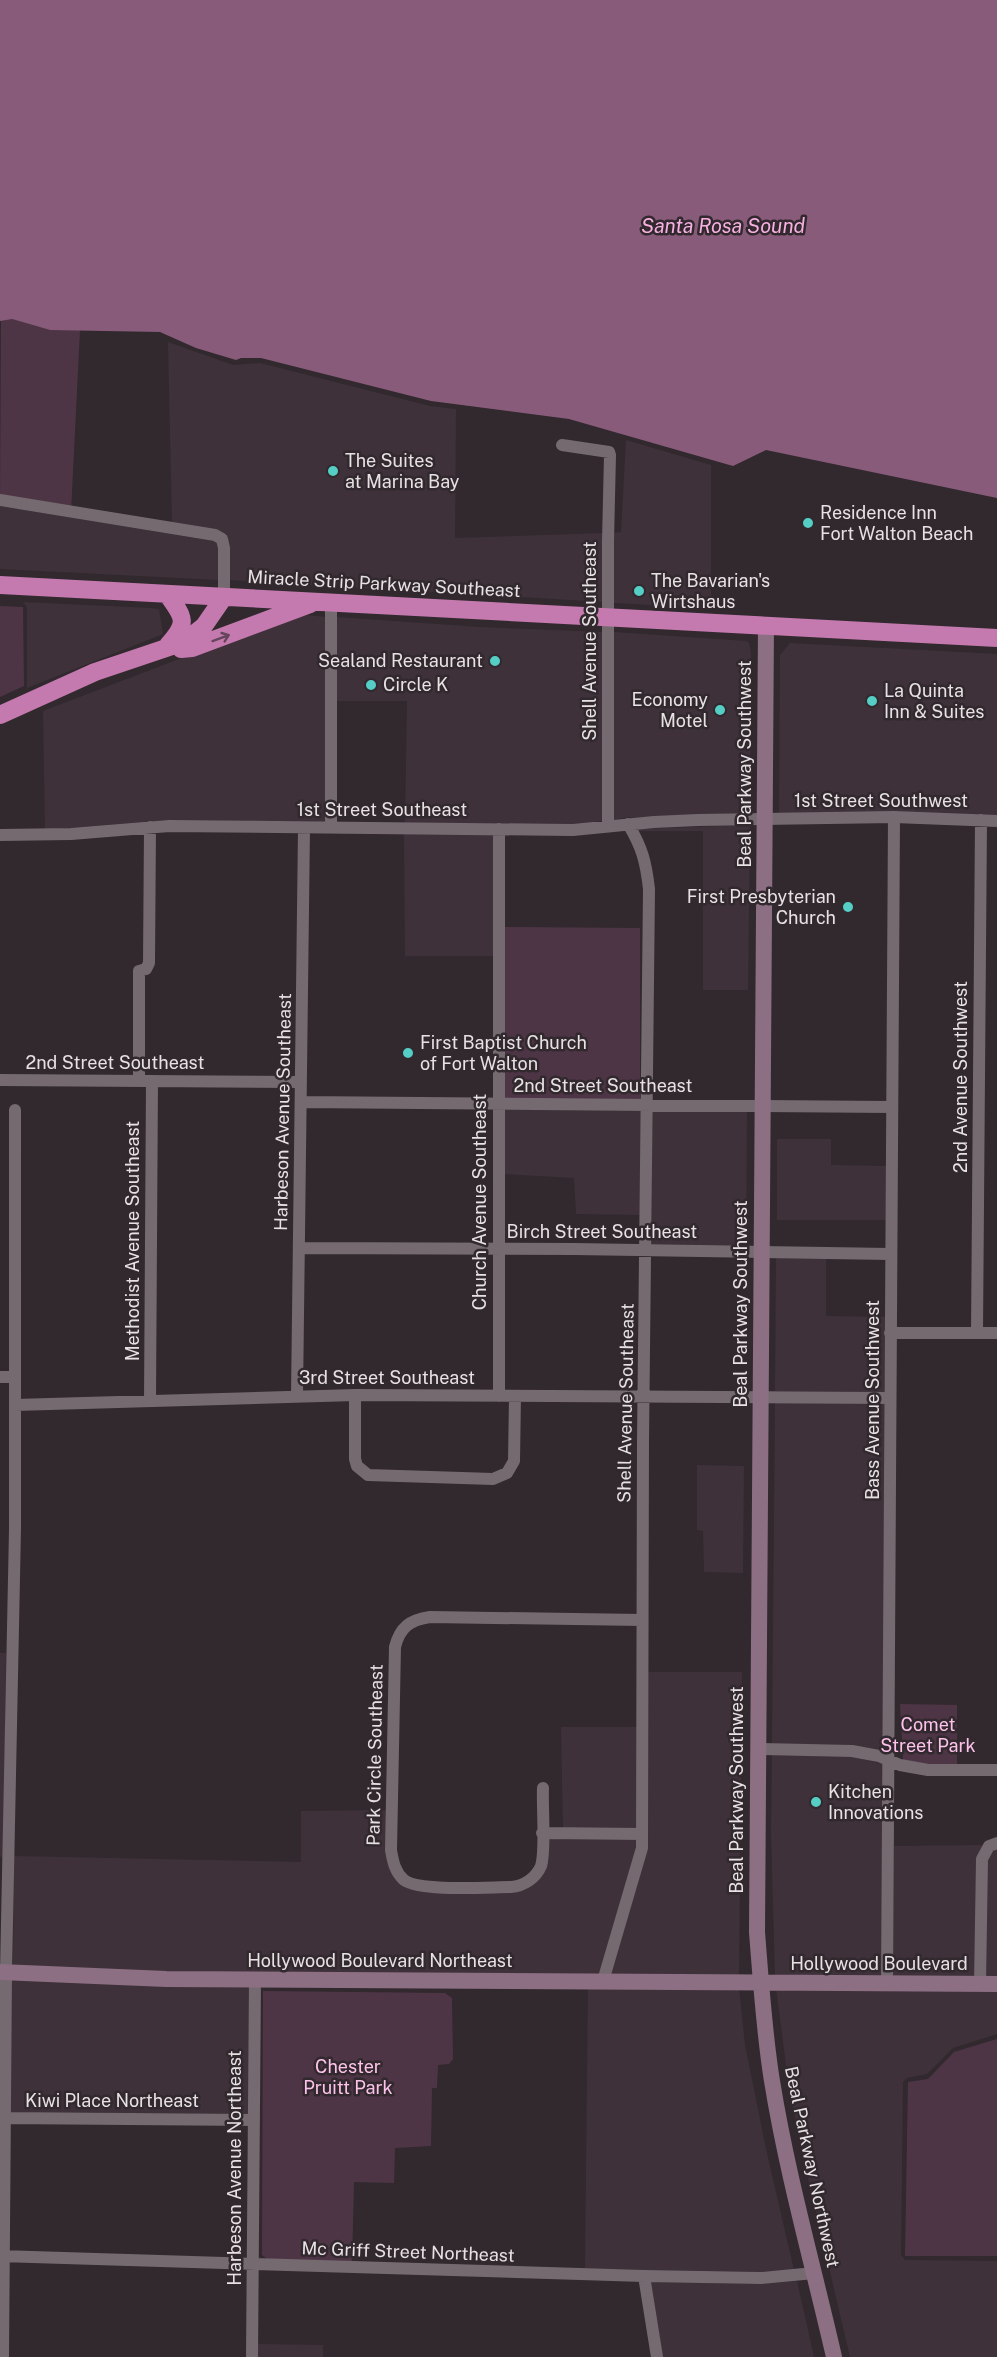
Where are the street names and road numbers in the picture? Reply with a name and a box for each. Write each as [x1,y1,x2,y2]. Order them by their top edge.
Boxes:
street label: Shell Avenue Southeast [579,541,600,741]
street label: Miracle Strip Parkway Southeast [247,566,521,601]
street label: Beal Parkway Southwest [734,660,755,868]
street label: 1st Street Southwest [794,790,968,811]
street label: 1st Street Southeast [297,799,467,820]
street label: 2nd Avenue Southwest [950,981,971,1173]
street label: Harbeson Avenue Southeast [270,993,295,1231]
street label: 2nd Street Southeast [25,1052,205,1073]
street label: 2nd Street Southeast [513,1075,693,1096]
street label: Church Avenue Southeast [469,1094,490,1310]
street label: Methodist Avenue Southeast [122,1121,143,1361]
street label: Beal Parkway Southwest [730,1200,751,1408]
street label: Birch Street Southeast [507,1221,697,1242]
street label: Bass Avenue Southwest [862,1300,883,1500]
street label: Shell Avenue Southeast [613,1303,638,1503]
street label: 3rd Street Southeast [299,1367,475,1388]
street label: Park Circle Southeast [362,1664,387,1846]
street label: Beal Parkway Southwest [726,1686,747,1894]
street label: Hollywood Boulevard Northeast [247,1950,513,1971]
street label: Hollywood Boulevard [790,1953,968,1974]
street label: Harbeson Avenue Northeast [224,2050,245,2286]
street label: Beal Parkway Northwest [781,2064,844,2270]
street label: Kiwi Place Northeast [25,2090,199,2111]
street label: Mc Griff Street Northeast [301,2237,515,2266]

